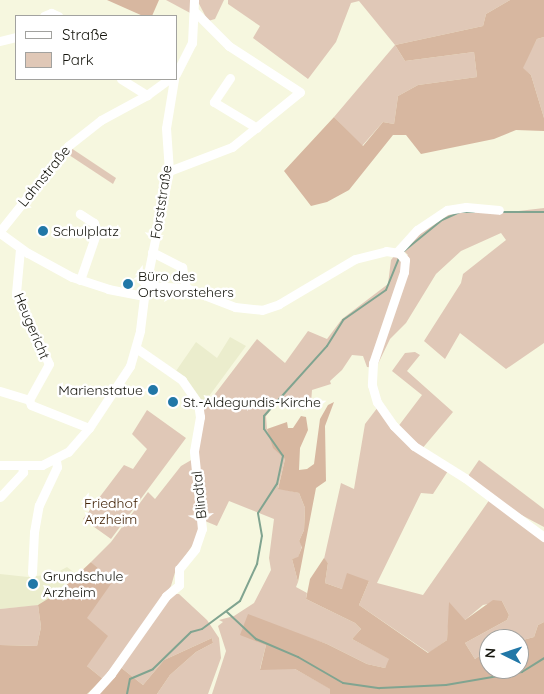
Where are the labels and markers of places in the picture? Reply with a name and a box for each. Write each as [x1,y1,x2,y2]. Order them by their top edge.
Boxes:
place label: Schulplatz [53,223,119,239]
marker: Schulplatz [37,225,49,237]
place label: Büro des Ortsvorstehers [138,268,234,300]
marker: Büro des Ortsvorstehers [122,278,134,290]
place label: Marienstatue [58,382,143,398]
marker: Marienstatue [147,384,159,396]
place label: St.-Aldegundis-Kirche [183,394,321,410]
marker: St.-Aldegundis-Kirche [167,396,179,408]
place label: Grundschule Arzheim [43,568,123,600]
marker: Grundschule Arzheim [27,578,39,590]

